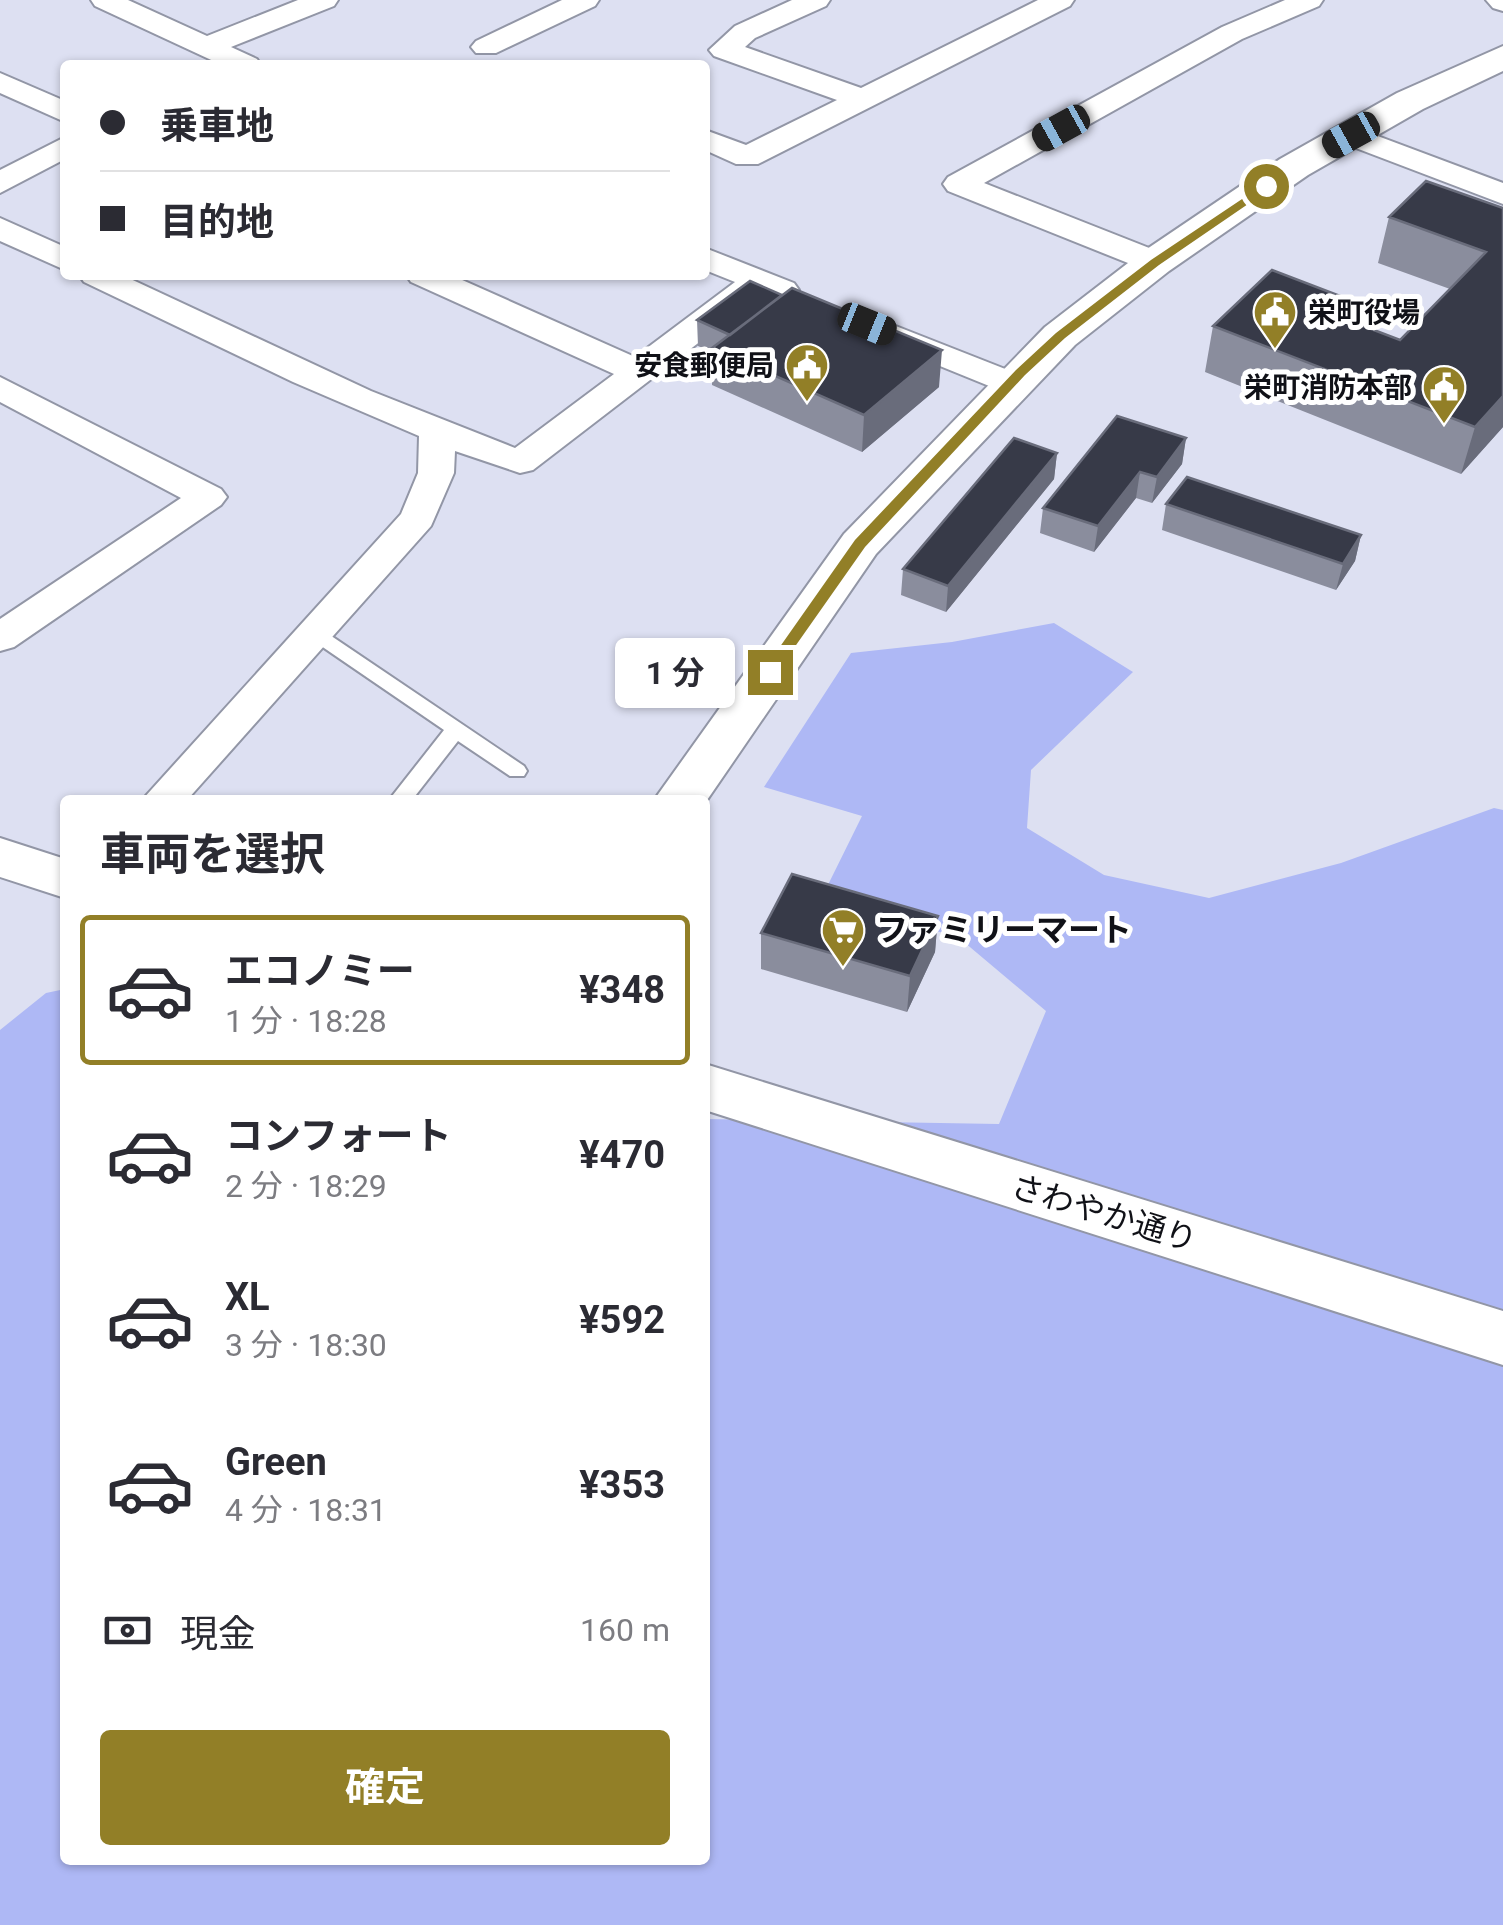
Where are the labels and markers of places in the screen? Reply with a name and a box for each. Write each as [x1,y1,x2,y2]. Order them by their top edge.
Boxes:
public building icon: 栄町役場 [1252,289,1298,350]
place label: 栄町役場 [1308,296,1420,329]
public building icon: 安食郵便局 [784,342,830,403]
place label: 安食郵便局 [634,349,774,382]
public building icon: 栄町消防本部 [1421,364,1467,425]
place label: 栄町消防本部 [1244,371,1412,404]
supermarket icon: ファミリーマート [820,907,866,968]
place label: ファミリーマート [876,911,1132,949]

